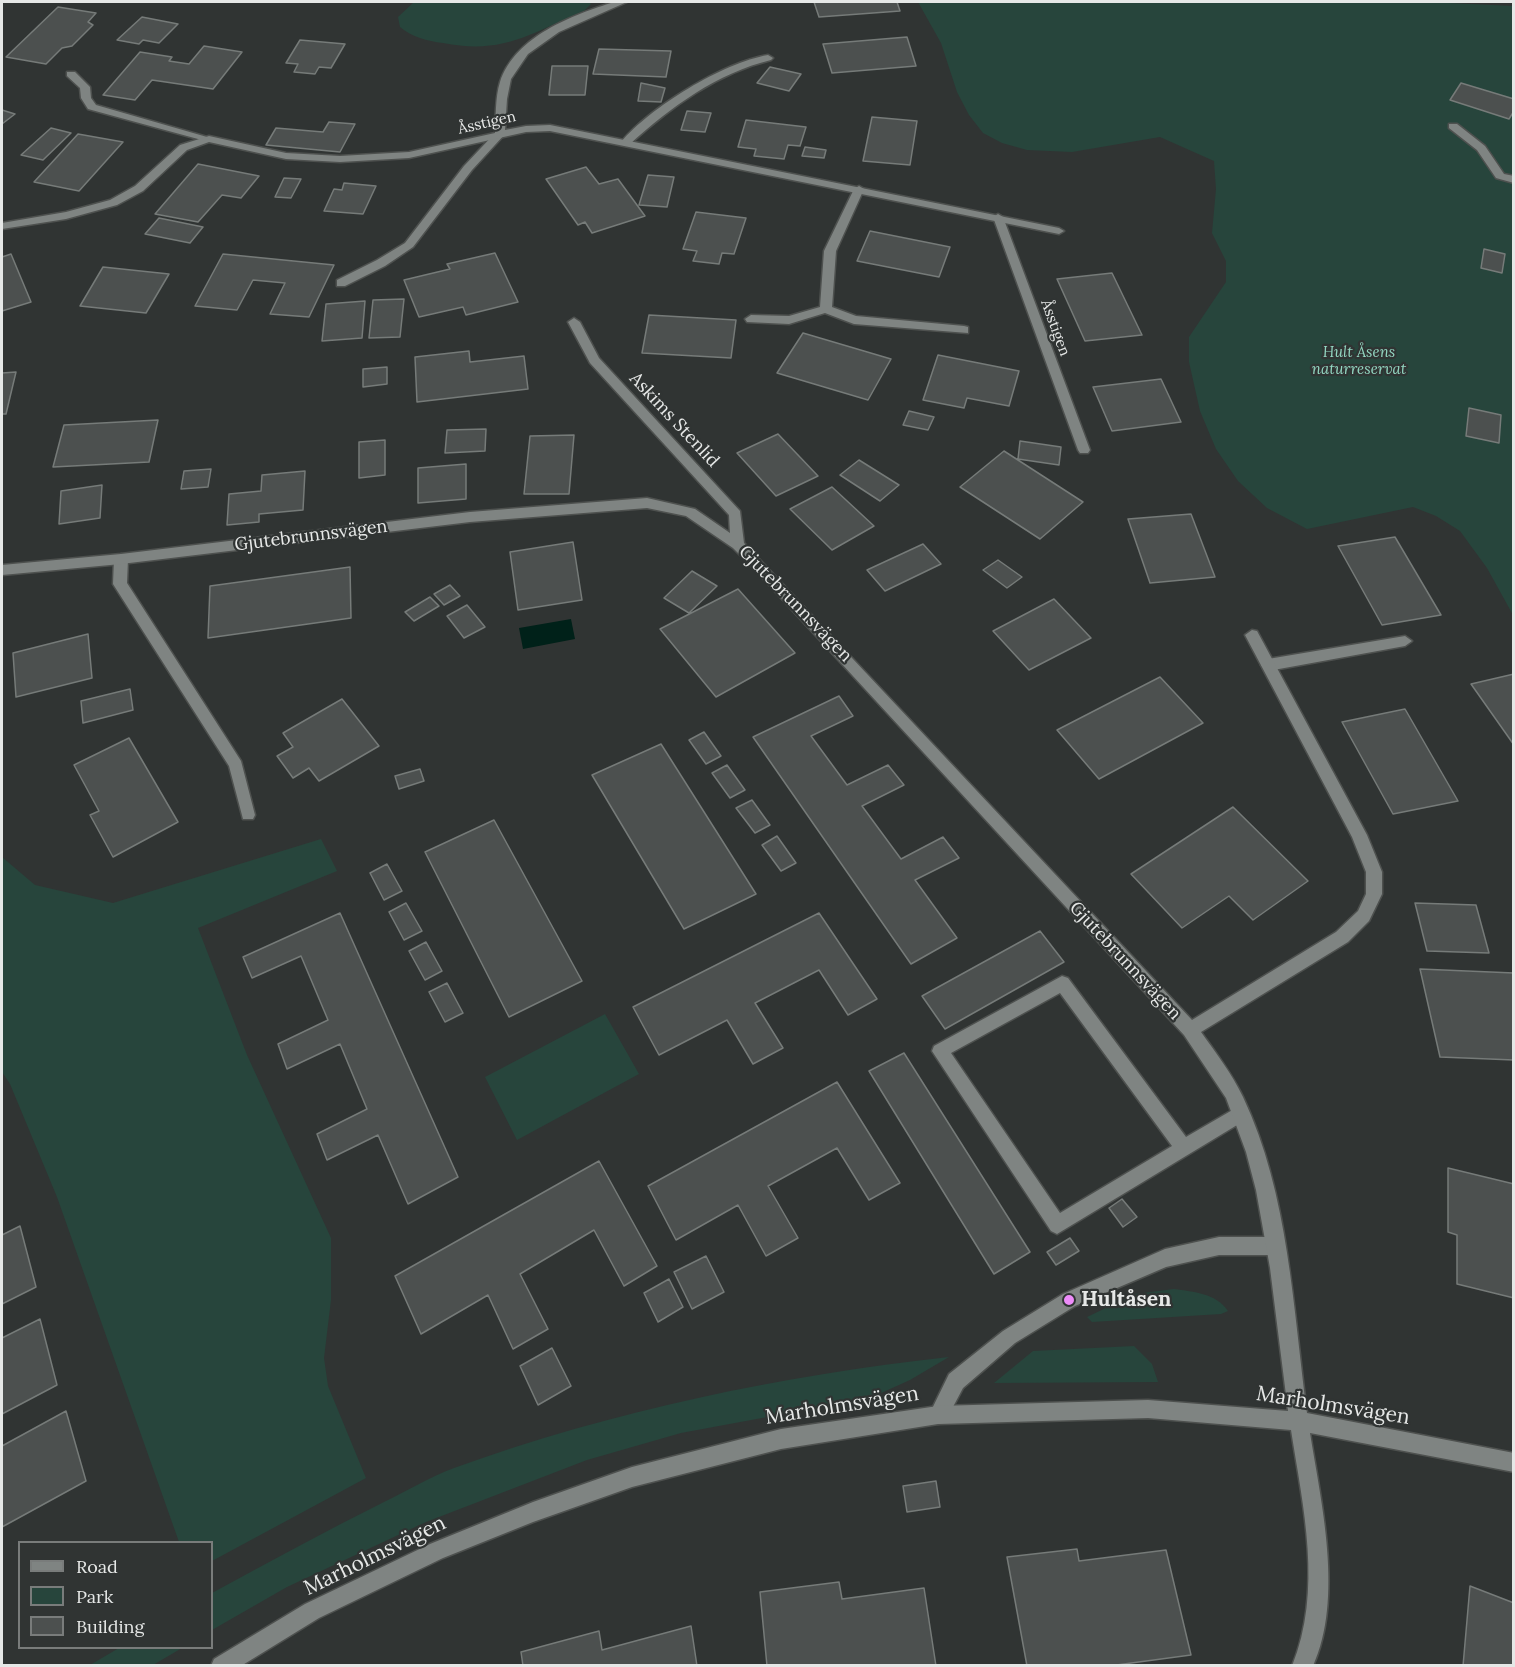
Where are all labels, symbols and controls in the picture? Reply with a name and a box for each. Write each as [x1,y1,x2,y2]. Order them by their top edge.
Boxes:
street label: Åsstigen [456,108,518,138]
street label: Åsstigen [1036,297,1074,359]
park label: Hult Åsens naturreservat [1312,344,1406,379]
street label: Askims Stenlid [625,368,723,472]
street label: Gjutebrunnsvägen [233,516,389,556]
street label: Gjutebrunnsvägen [734,541,856,667]
street label: Gjutebrunnsvägen [1065,897,1185,1025]
place label: Hultåsen [1081,1287,1171,1313]
marker: Hultåsen [1062,1293,1076,1307]
street label: Marholmsvägen [763,1381,921,1431]
street label: Marholmsvägen [1254,1381,1412,1431]
street label: Marholmsvägen [300,1511,450,1601]
legend [18,1541,213,1649]
text: Road [76,1555,118,1578]
text: Park [76,1585,113,1608]
text: Building [76,1615,144,1638]

